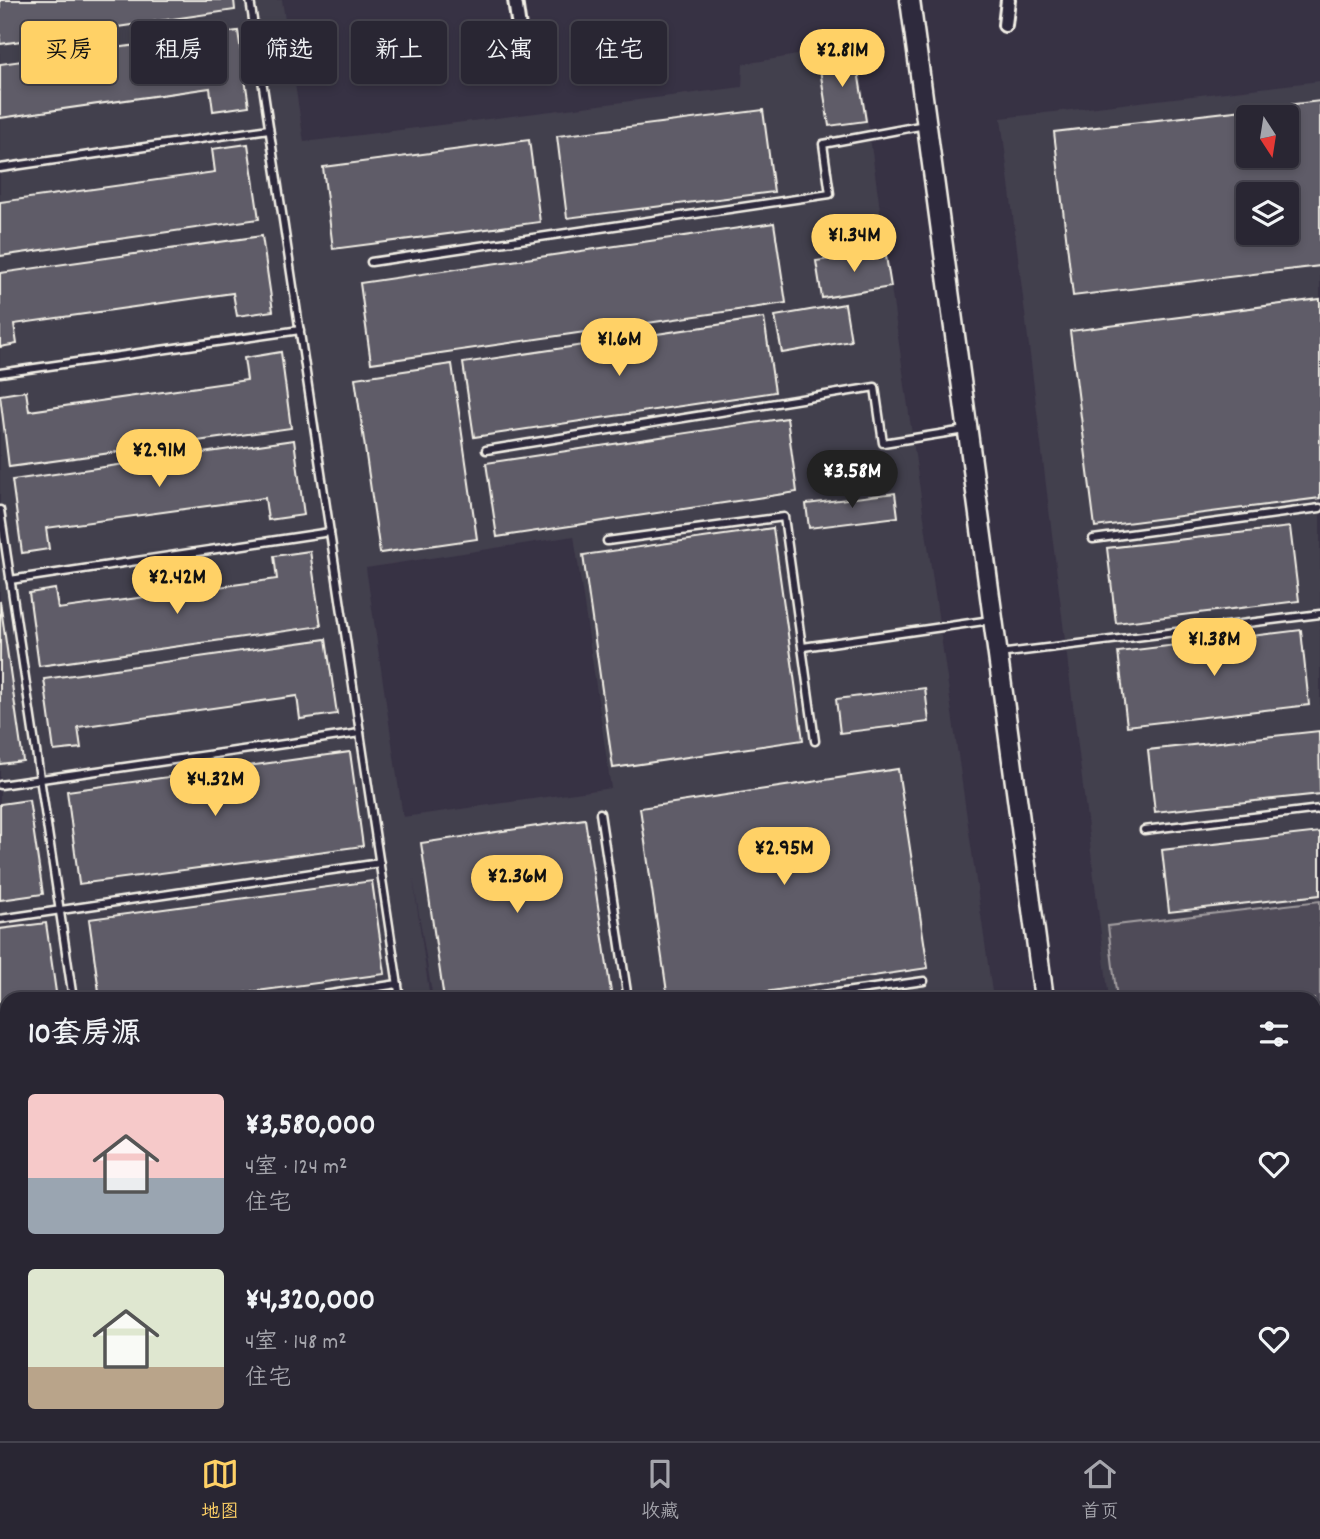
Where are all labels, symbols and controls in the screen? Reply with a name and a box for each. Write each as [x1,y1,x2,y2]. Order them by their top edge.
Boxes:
chip: 买房 [21,21,117,84]
chip: 租房 [131,21,227,84]
chip: 筛选 [241,21,337,84]
chip: 新上 [351,21,447,84]
chip: 公寓 [461,21,557,84]
chip: 住宅 [571,21,667,84]
pin: ¥2.81M [785,29,899,89]
text: ¥2.81M [816,35,868,68]
north arrow [1236,105,1298,168]
map controls [1236,105,1299,245]
button: layers [1236,182,1299,245]
pin: ¥1.34M [797,215,911,274]
text: ¥1.34M [827,220,881,253]
pin: ¥1.6M [570,318,668,378]
text: ¥1.6M [597,324,641,357]
pin: ¥2.91M [102,430,216,489]
text: ¥2.91M [132,435,186,468]
pin: ¥3.58M [795,450,909,510]
text: ¥3.58M [823,456,881,489]
pin: ¥2.42M [120,556,234,616]
text: ¥2.42M [148,562,206,595]
pin: ¥1.38M [1157,618,1271,678]
text: ¥1.38M [1188,624,1240,657]
pin: ¥4.32M [158,758,272,818]
text: ¥4.32M [186,764,244,797]
pin: ¥2.95M [727,828,841,887]
text: ¥2.95M [754,833,814,866]
pin: ¥2.36M [460,856,574,915]
text: ¥2.36M [487,861,547,894]
text: 10套房源 [28,1015,141,1058]
icon: filters [1255,1015,1293,1053]
text: ¥3,580,000 [245,1106,376,1149]
icon: home [84,1122,168,1206]
icon: heart [1255,1145,1293,1183]
text: 4室 · 124 m² [245,1152,347,1185]
text: 住宅 [245,1188,291,1221]
text: ¥4,320,000 [245,1281,375,1324]
icon: home [84,1297,168,1381]
icon: heart [1255,1320,1293,1358]
text: 4室 · 148 m² [245,1327,347,1360]
text: 住宅 [245,1363,291,1396]
tab: 地图 [201,1455,239,1527]
tab: 收藏 [641,1455,679,1527]
tab: 首页 [1081,1455,1119,1527]

